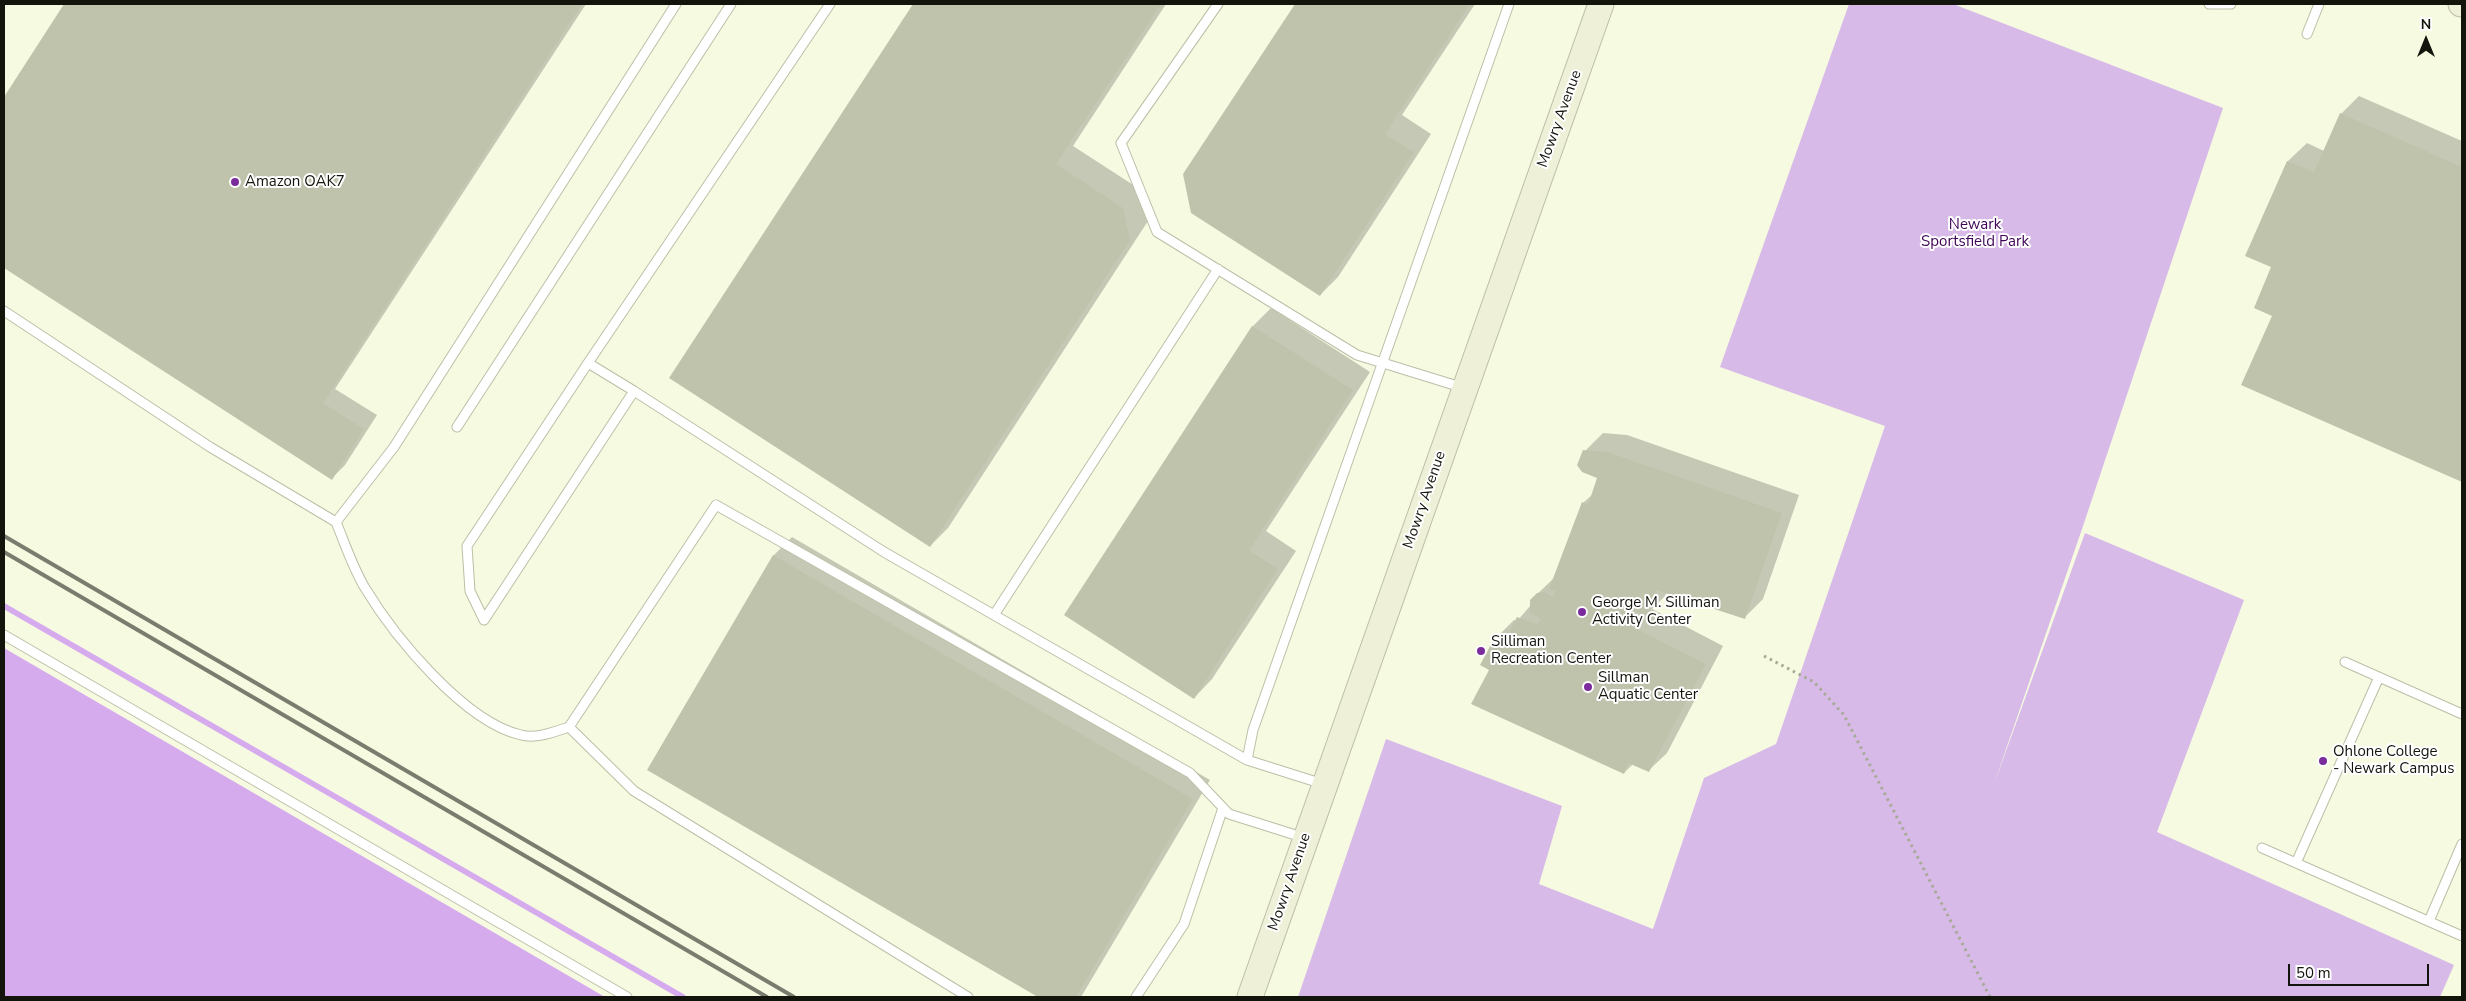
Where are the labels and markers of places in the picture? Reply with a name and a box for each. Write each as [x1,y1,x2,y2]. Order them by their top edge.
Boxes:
place label: Amazon OAK7 [245,173,345,191]
marker: Amazon OAK7 [229,176,241,188]
place label: George M. Silliman Activity Center [1592,594,1720,629]
marker: George M. Silliman Activity Center [1576,606,1588,618]
place label: Silliman Recreation Center [1491,633,1611,668]
marker: Silliman Recreation Center [1475,645,1487,657]
place label: Sillman Aquatic Center [1598,669,1698,704]
marker: Sillman Aquatic Center [1582,681,1594,693]
place label: Ohlone College - Newark Campus [2333,743,2454,778]
marker: Ohlone College - Newark Campus [2317,755,2329,767]

